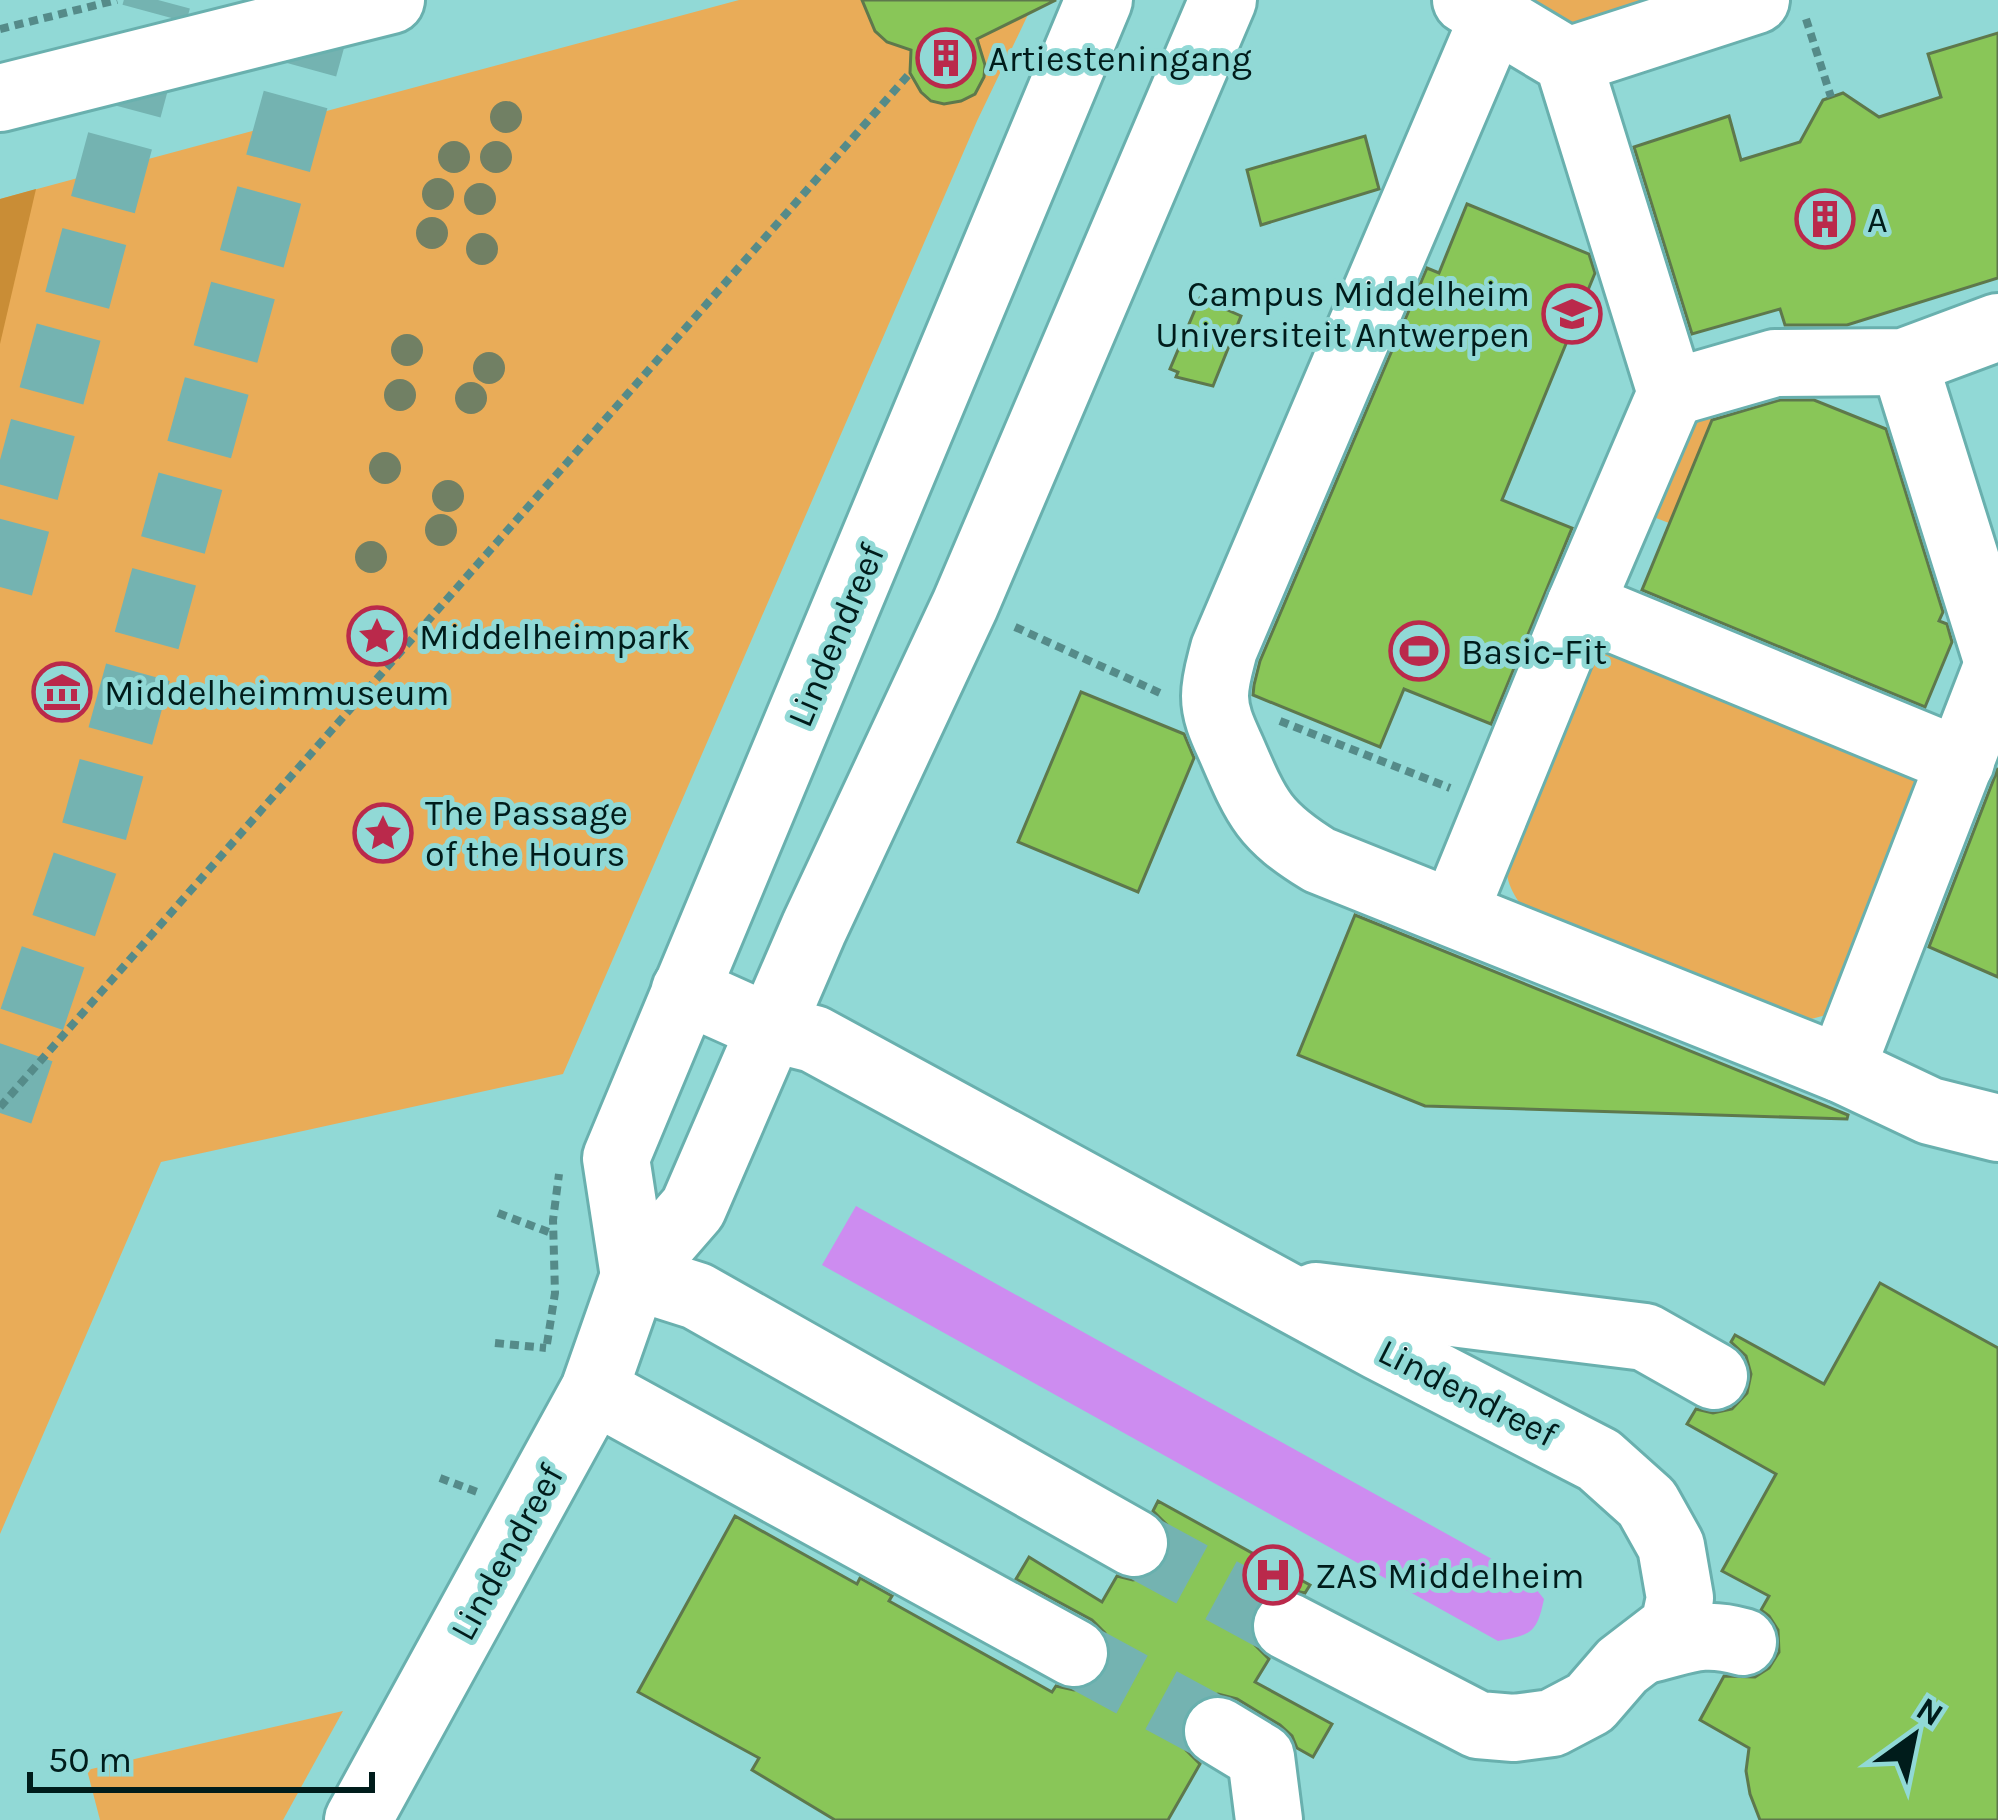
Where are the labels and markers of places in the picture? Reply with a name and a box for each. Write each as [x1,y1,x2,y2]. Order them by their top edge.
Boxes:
building icon: Artiesteningang [915,27,977,89]
place label: Artiesteningang [988,38,1252,80]
building icon: A [1794,188,1856,250]
place label: A [1867,199,1888,241]
place label: Campus Middelheim Universiteit Antwerpen [1155,273,1530,356]
school or university icon: Campus Middelheim Universiteit Antwerpen [1541,283,1603,345]
place icon: Middelheimpark [346,605,408,667]
place label: Middelheimpark [419,616,690,658]
sports icon: Basic-Fit [1388,620,1450,682]
place label: Basic-Fit [1461,631,1607,673]
museum icon: Middelheimmuseum [31,661,93,723]
place label: Middelheimmuseum [104,672,449,714]
place label: The Passage of the Hours [425,792,628,875]
place icon: The Passage of the Hours [352,802,414,864]
hospital icon: ZAS Middelheim [1242,1544,1304,1606]
place label: ZAS Middelheim [1315,1555,1584,1597]

